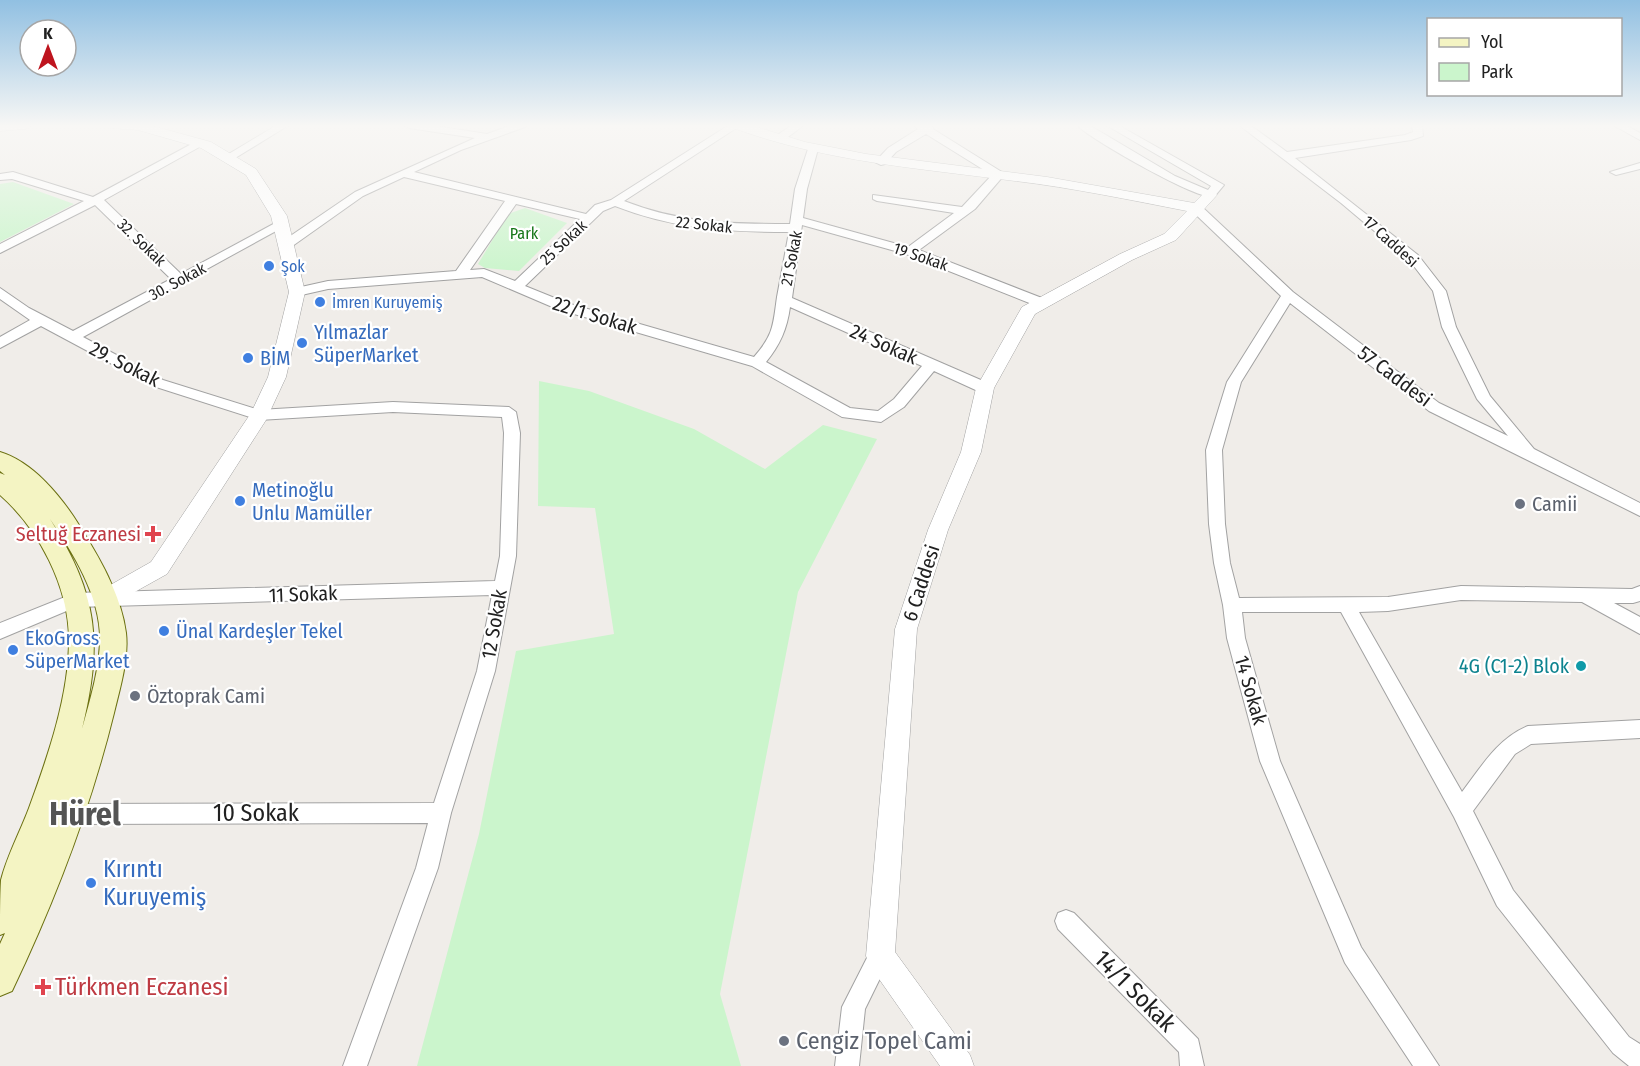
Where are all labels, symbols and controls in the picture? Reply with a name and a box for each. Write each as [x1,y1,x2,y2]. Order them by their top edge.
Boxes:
north arrow [18,18,78,78]
legend [1427,18,1622,96]
text: K [43,24,53,43]
text: Yol [1481,31,1503,53]
text: Park [1481,61,1514,83]
street label: 17 Caddesi [1359,211,1422,271]
street label: 22 Sokak [675,212,734,237]
street label: 32. Sokak [113,215,170,270]
street label: 25 Sokak [536,216,591,269]
park label: Park [510,224,539,243]
street label: 21 Sokak [777,228,806,287]
street label: 19 Sokak [891,238,951,275]
place label: Şok [281,257,305,276]
street label: 30. Sokak [146,258,209,304]
marker: Şok [262,259,276,273]
street label: 22/1 Sokak [550,291,641,339]
place label: İmren Kuruyemiş [332,293,443,312]
marker: İmren Kuruyemiş [313,295,327,309]
street label: 24 Sokak [847,319,922,370]
place label: Yılmazlar SüperMarket [314,320,419,367]
street label: 29. Sokak [86,336,165,392]
marker: Yılmazlar SüperMarket [295,336,309,350]
street label: 57 Caddesi [1353,340,1437,412]
place label: BİM [260,346,290,370]
marker: BİM [241,351,255,365]
place label: Metinoğlu Unlu Mamüller [252,478,372,525]
place label: Camii [1532,492,1577,516]
marker: Metinoğlu Unlu Mamüller [233,494,247,508]
marker: Camii [1513,497,1527,511]
place label: Seltuğ Eczanesi [16,522,141,546]
marker: Seltuğ Eczanesi [146,527,160,541]
street label: 6 Caddesi [897,542,945,624]
street label: 11 Sokak [268,581,338,607]
street label: 12 Sokak [476,587,512,661]
place label: Ünal Kardeşler Tekel [176,619,343,644]
marker: Ünal Kardeşler Tekel [157,624,171,638]
place label: EkoGross SüperMarket [25,626,130,673]
marker: EkoGross SüperMarket [6,643,20,657]
street label: 14 Sokak [1230,653,1272,728]
place label: 4G (C1-2) Blok [1459,654,1570,678]
marker: 4G (C1-2) Blok [1574,659,1588,673]
place label: Öztoprak Cami [147,684,265,708]
marker: Öztoprak Cami [128,689,142,703]
district label: Hürel [49,795,121,833]
street label: 10 Sokak [213,799,300,827]
place label: Kırıntı Kuruyemiş [103,855,206,911]
marker: Kırıntı Kuruyemiş [84,876,98,890]
street label: 14/1 Sokak [1088,944,1182,1038]
place label: Türkmen Eczanesi [55,973,229,1001]
marker: Türkmen Eczanesi [36,980,50,994]
place label: Cengiz Topel Cami [796,1027,972,1055]
marker: Cengiz Topel Cami [777,1034,791,1048]

